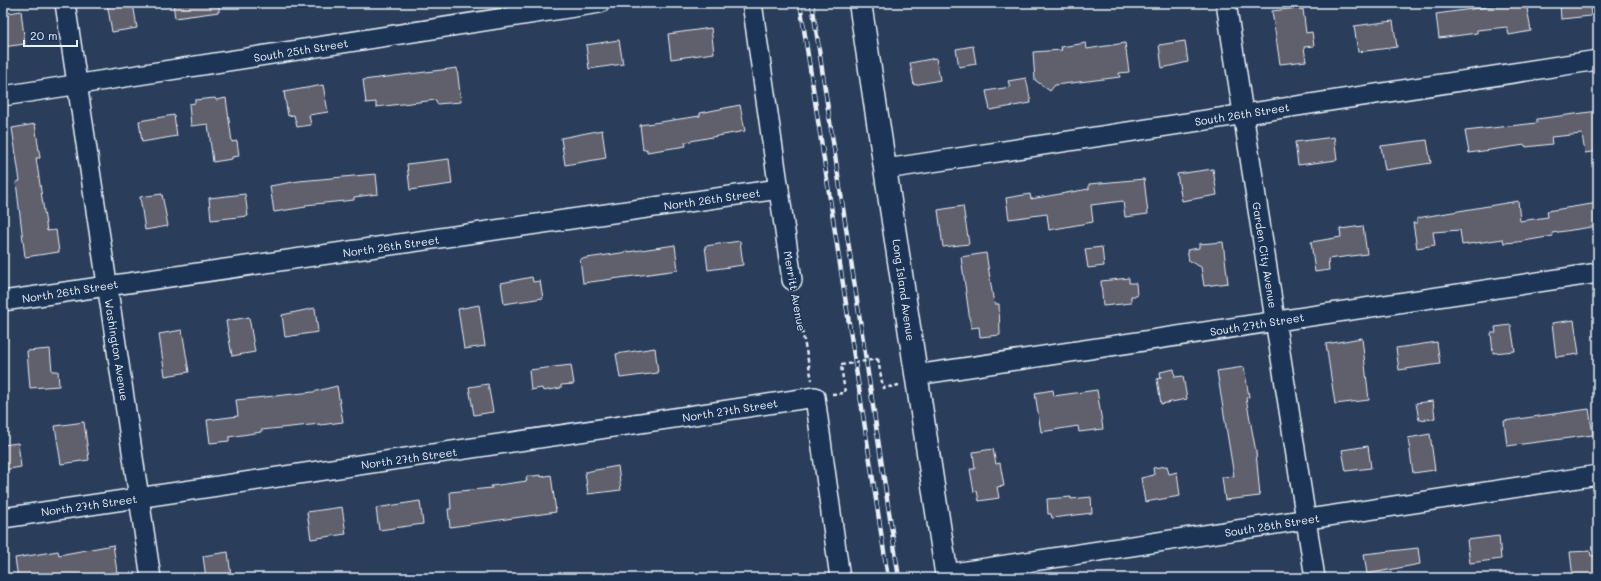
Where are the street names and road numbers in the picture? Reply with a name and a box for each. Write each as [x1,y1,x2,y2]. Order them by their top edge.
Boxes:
street label: South 25th Street [253,35,349,65]
street label: South 26th Street [1194,99,1291,129]
street label: North 26th Street [663,185,761,213]
street label: Garden City Avenue [1249,201,1281,309]
street label: North 26th Street [342,232,440,260]
street label: Long Island Avenue [889,238,919,342]
street label: Merritt Avenue [781,250,809,332]
street label: North 26th Street [21,276,119,306]
street label: Washington Avenue [102,298,132,402]
street label: South 27th Street [1209,309,1305,339]
street label: North 27th Street [681,395,779,425]
street label: North 27th Street [360,444,458,472]
street label: North 27th Street [40,491,138,519]
street label: South 28th Street [1224,510,1321,540]

